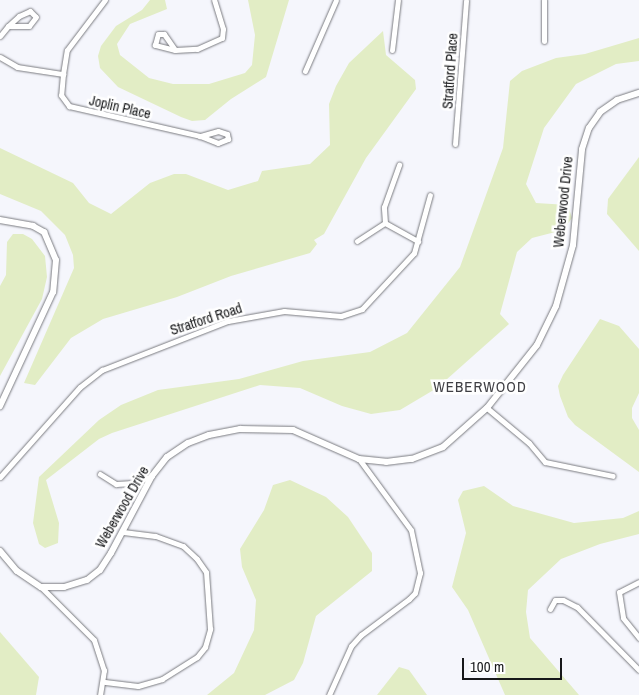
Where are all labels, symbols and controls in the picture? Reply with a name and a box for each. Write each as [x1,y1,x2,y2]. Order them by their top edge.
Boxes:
street label: Stratford Place [439,33,461,109]
street label: Joplin Place [88,92,152,122]
street label: Weberwood Drive [550,156,576,248]
street label: Stratford Road [168,299,244,339]
district label: WEBERWOOD [432,378,528,396]
street label: Weberwood Drive [92,463,152,551]
scale bar [464,648,564,680]
text: 100 m [470,656,504,677]

